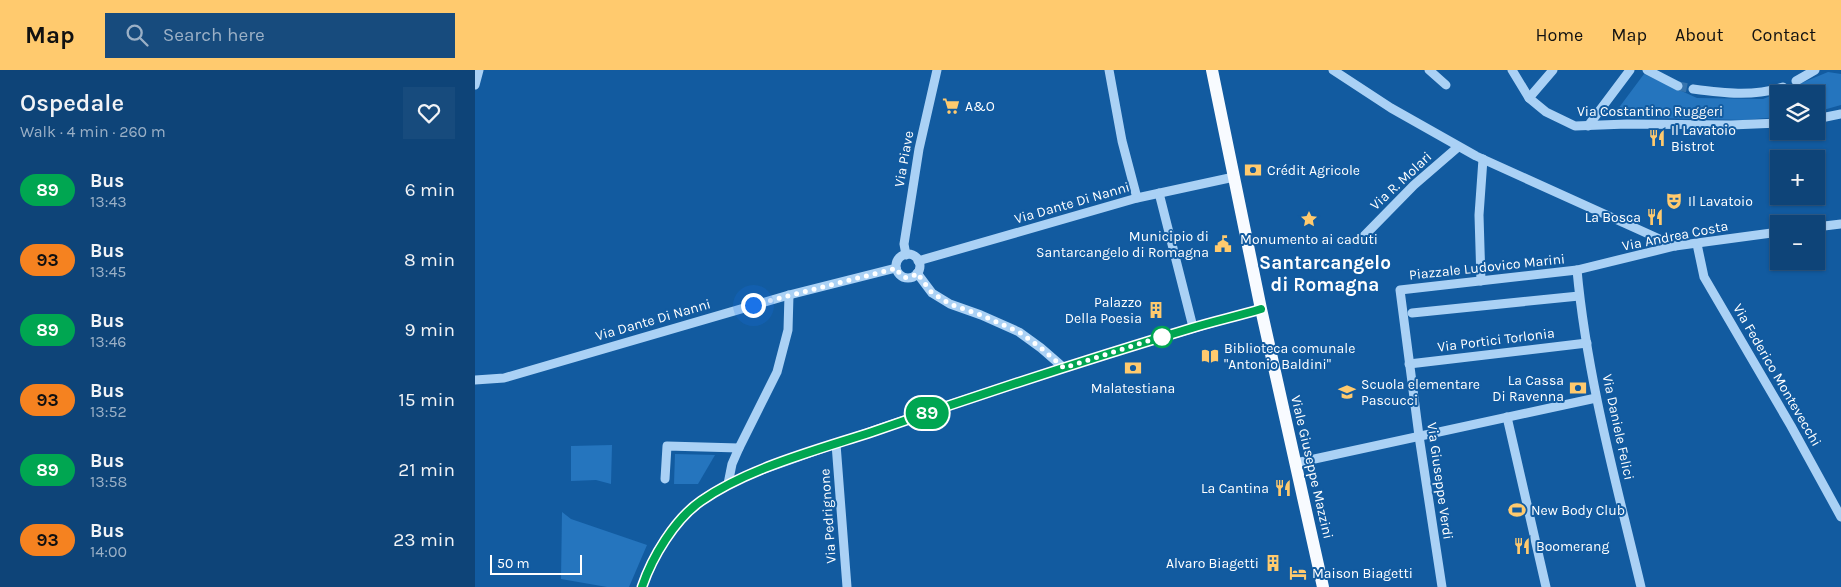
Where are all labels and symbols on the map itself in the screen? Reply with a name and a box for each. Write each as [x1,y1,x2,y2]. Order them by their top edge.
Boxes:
supermarket icon: A&O [941,96,961,116]
place label: A&O [965,98,995,115]
street label: Via Costantino Ruggeri [1577,103,1723,120]
place label: Il Lavatoio Bistrot [1671,122,1736,155]
restaurant icon: Il Lavatoio Bistrot [1647,128,1667,148]
street label: Via Piave [891,129,917,189]
street label: Via R. Molari [1367,148,1435,214]
bank icon: Crédit Agricole [1243,160,1263,180]
place label: Crédit Agricole [1267,162,1360,179]
street label: Via Dante Di Nanni [1012,178,1132,228]
theatre icon: Il Lavatoio [1664,191,1684,211]
place label: Il Lavatoio [1688,193,1753,210]
restaurant icon: La Bosca [1645,207,1665,227]
place icon: Monumento ai caduti [1299,209,1319,229]
place label: La Bosca [1585,209,1641,226]
street label: Via Andrea Costa [1621,217,1729,255]
place label: Municipio di Santarcangelo di Romagna [1036,228,1209,261]
place label: Monumento ai caduti [1240,231,1378,248]
public building icon: Municipio di Santarcangelo di Romagna [1213,234,1233,254]
street label: Piazzale Ludovico Marini [1408,250,1566,284]
district label: Santarcangelo di Romagna [1259,252,1391,296]
your location [741,293,766,318]
place label: Palazzo Della Poesia [1065,294,1142,327]
street label: Via Dante Di Nanni [593,295,713,345]
building icon: Palazzo Della Poesia [1146,300,1166,320]
street label: Via Federico Montevecchi [1729,301,1825,449]
street label: Via Portici Torlonia [1436,324,1556,356]
unlabelled marker [1151,326,1173,348]
place label: Biblioteca comunale "Antonio Baldini" [1224,340,1355,373]
library icon: Biblioteca comunale "Antonio Baldini" [1200,346,1220,366]
bank icon: Malatestiana [1123,358,1143,378]
place label: La Cassa Di Ravenna [1492,372,1564,405]
street label: Via Daniele Felici [1598,372,1638,482]
place label: Scuola elementare Pascucci [1361,376,1480,409]
bank icon: La Cassa Di Ravenna [1568,378,1588,398]
place label: Malatestiana [1091,380,1175,397]
school or university icon: Scuola elementare Pascucci [1337,382,1357,402]
street label: Viale Giuseppe Mazzini [1287,394,1337,540]
line badge: 89 [905,397,949,429]
street label: Via Giuseppe Verdi [1423,421,1457,541]
street label: Via Pedrignone [816,468,840,564]
restaurant icon: La Cantina [1273,478,1293,498]
place label: La Cantina [1201,480,1269,497]
sports icon: New Body Club [1507,500,1527,520]
place label: New Body Club [1531,502,1625,519]
restaurant icon: Boomerang [1512,536,1532,556]
place label: Boomerang [1536,538,1610,555]
scale bar [490,552,583,575]
building icon: Alvaro Biagetti [1263,553,1283,573]
place label: Alvaro Biagetti [1166,555,1259,572]
hotel icon: Maison Biagetti [1288,563,1308,583]
place label: Maison Biagetti [1312,565,1413,582]

